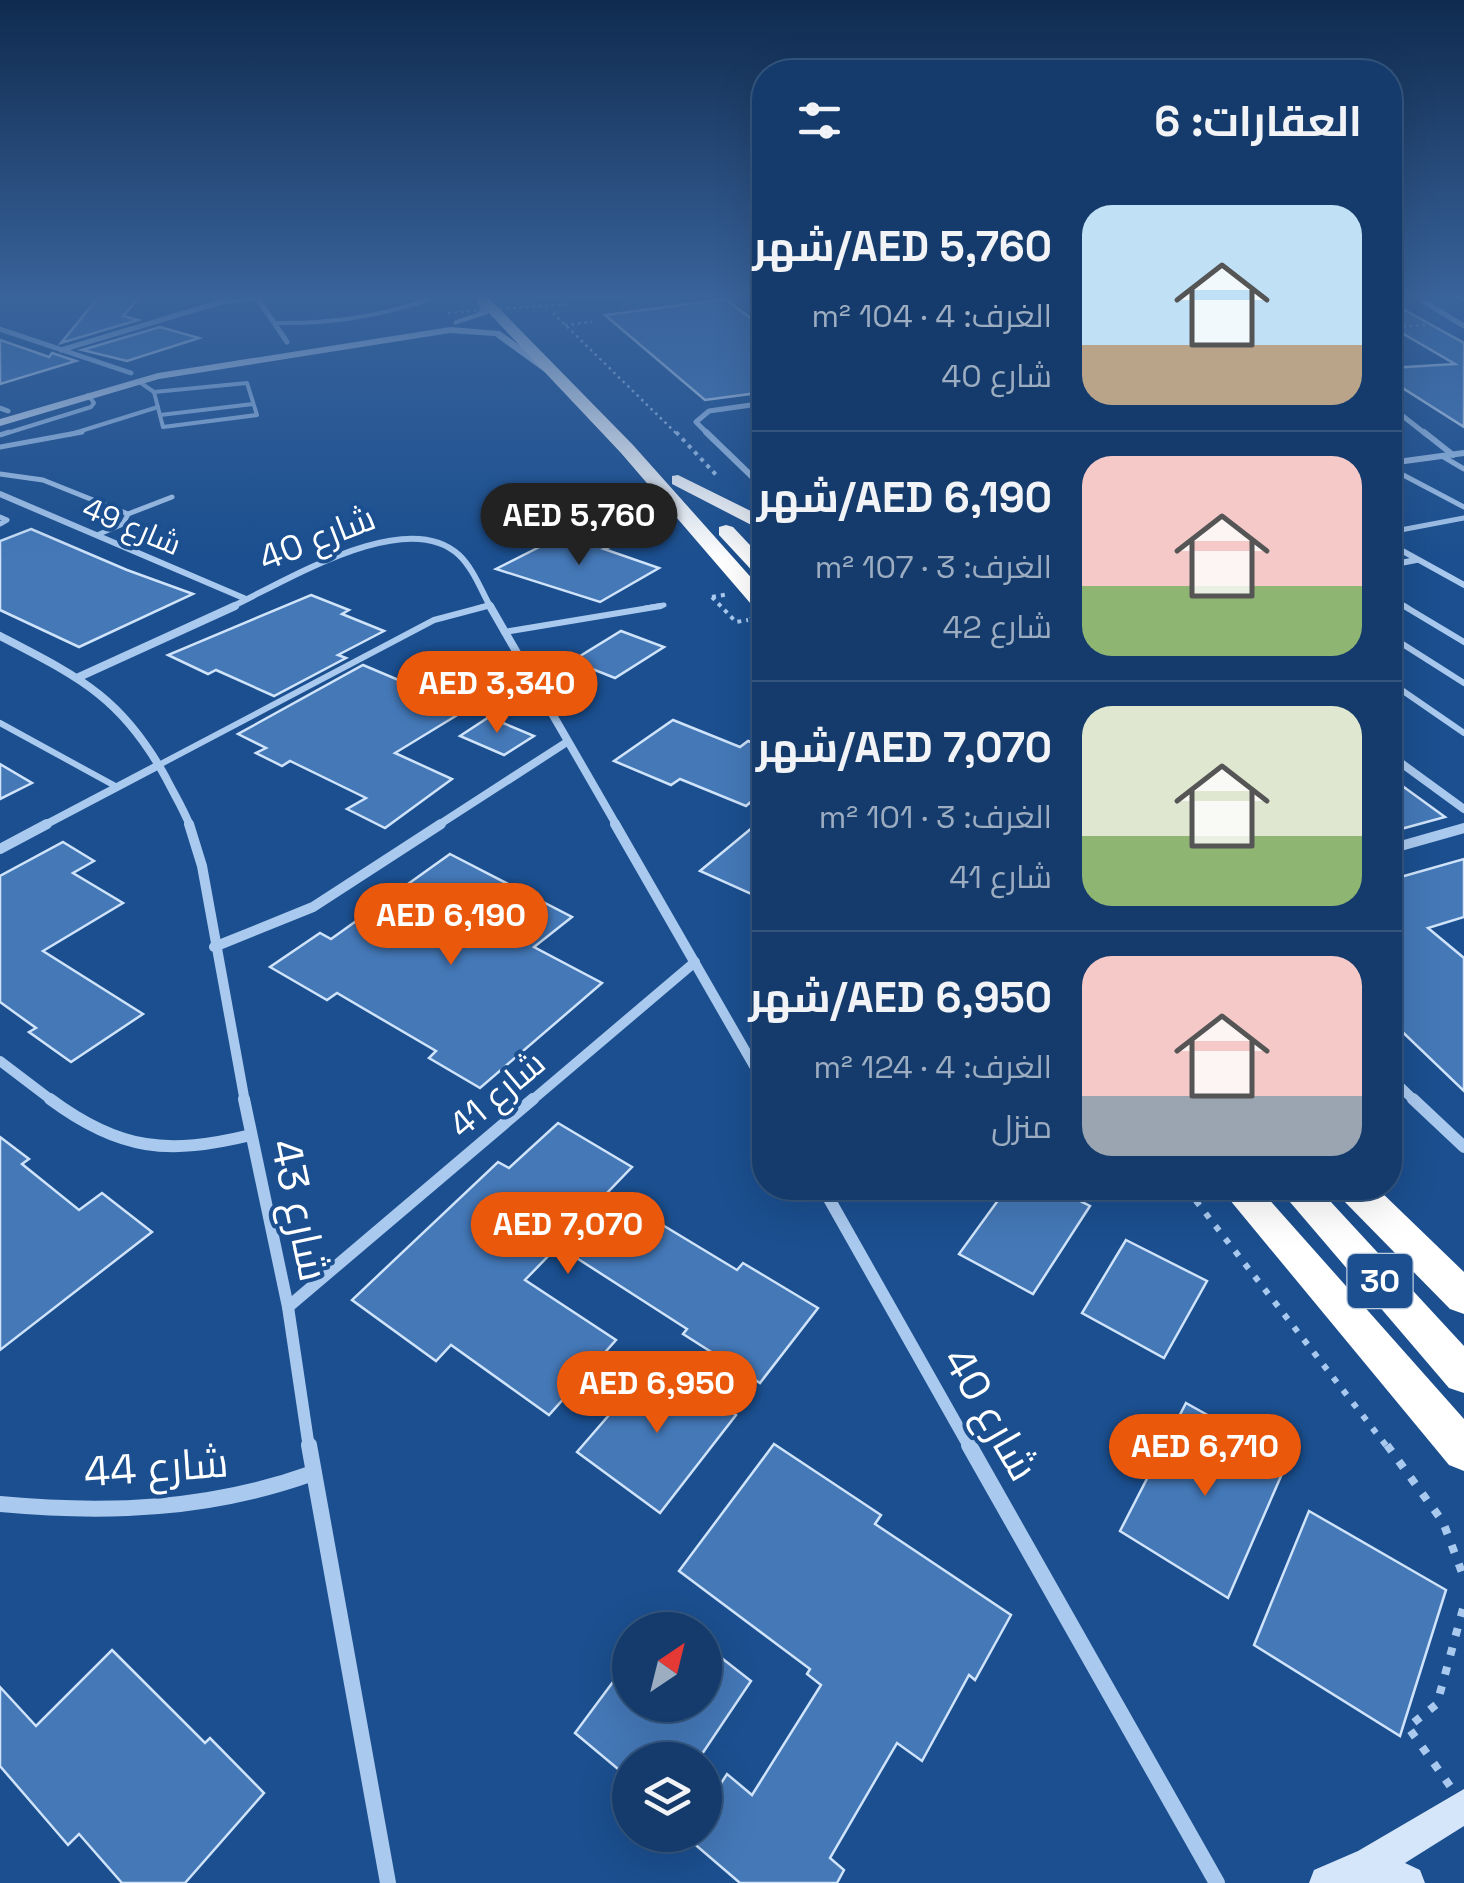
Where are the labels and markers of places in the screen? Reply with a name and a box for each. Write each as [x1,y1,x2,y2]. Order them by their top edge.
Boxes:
pin: AED 5,760 [465,483,693,568]
pin: AED 3,340 [383,651,611,736]
pin: AED 6,190 [337,883,565,968]
pin: AED 7,070 [454,1192,682,1277]
pin: AED 6,950 [543,1351,771,1436]
pin: AED 6,710 [1091,1414,1319,1499]

